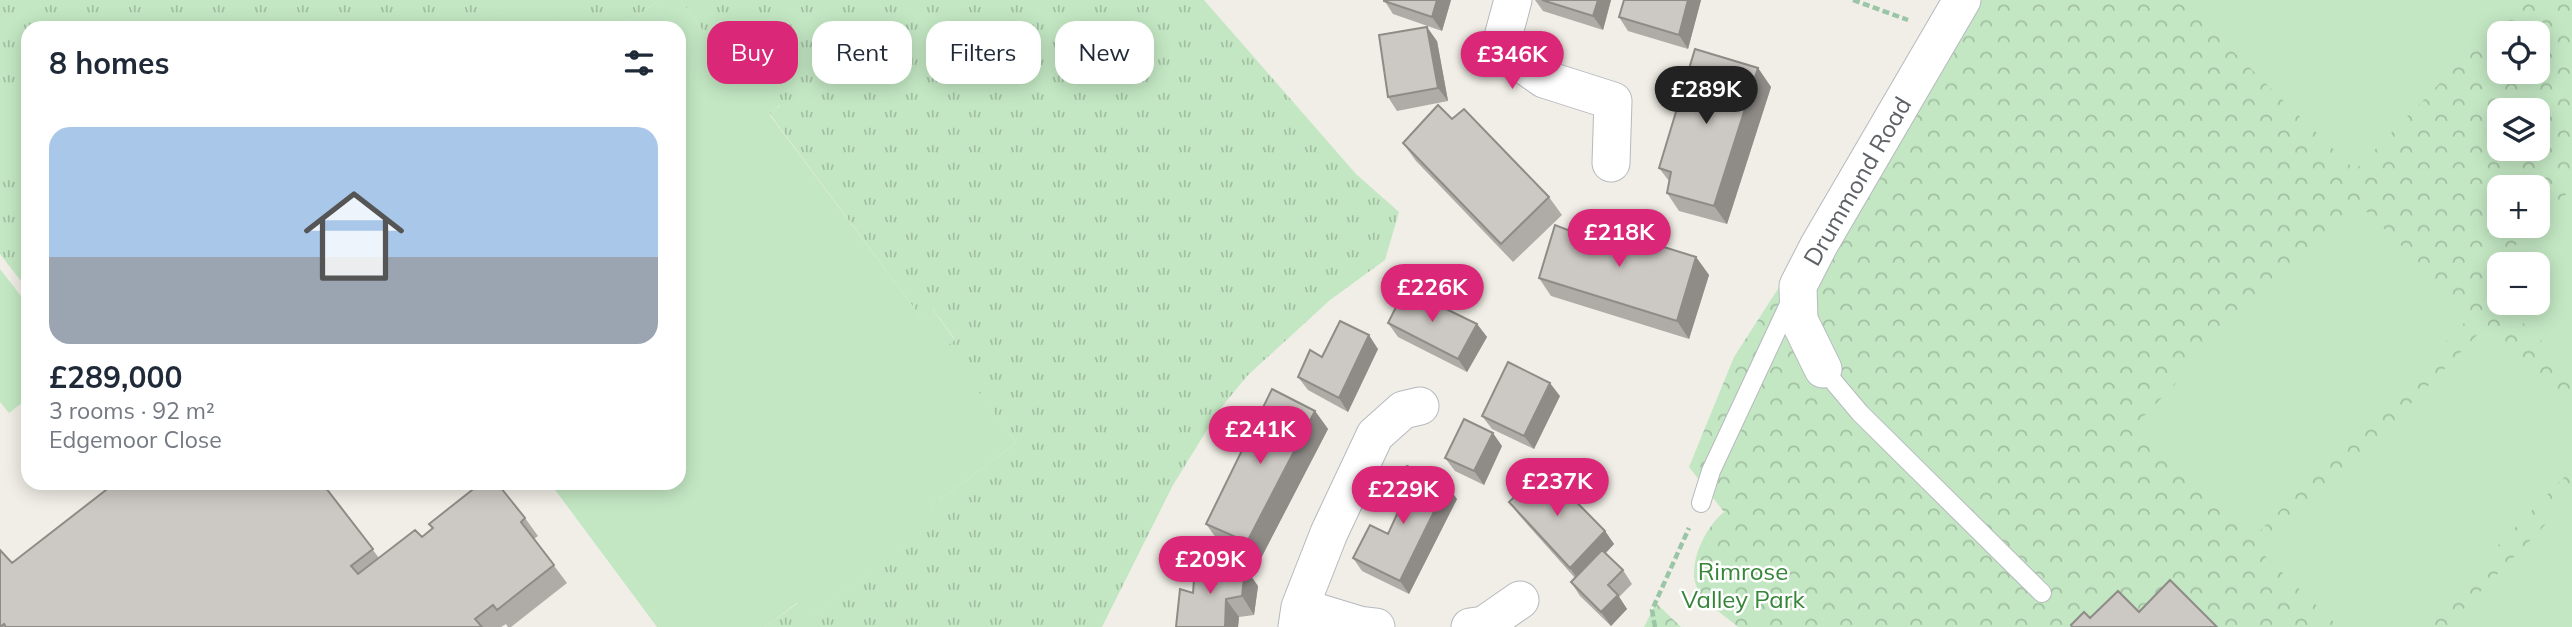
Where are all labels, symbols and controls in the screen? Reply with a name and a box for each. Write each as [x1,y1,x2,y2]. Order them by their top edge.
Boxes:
chip: Buy [707,21,798,84]
chip: Rent [812,21,912,84]
chip: Filters [926,21,1041,84]
chip: New [1055,21,1154,84]
map controls [2487,21,2550,315]
button: locate [2487,21,2550,84]
pin: £346K [1463,32,1561,91]
text: £346K [1477,39,1547,68]
text: 8 homes [49,44,170,82]
icon: filters [620,44,658,82]
pin: £289K [1657,66,1755,126]
text: £289K [1671,74,1741,103]
street label: Drummond Road [1797,91,1917,271]
button: layers [2487,98,2550,161]
icon: home [291,173,417,299]
button: + [2487,175,2550,238]
pin: £218K [1570,210,1668,269]
text: £218K [1584,217,1654,246]
button: − [2487,252,2550,315]
pin: £226K [1383,264,1481,324]
text: £226K [1397,272,1467,301]
text: £289,000 [49,358,182,396]
text: 3 rooms · 92 m² [49,396,215,425]
pin: £241K [1211,406,1309,466]
text: £241K [1225,414,1295,443]
text: Edgemoor Close [49,425,222,454]
pin: £237K [1508,458,1606,518]
pin: £229K [1354,466,1452,526]
text: £237K [1522,466,1592,495]
text: £229K [1368,474,1438,503]
pin: £209K [1161,536,1259,596]
text: £209K [1175,544,1245,573]
park label: Rimrose Valley Park [1681,556,1805,614]

